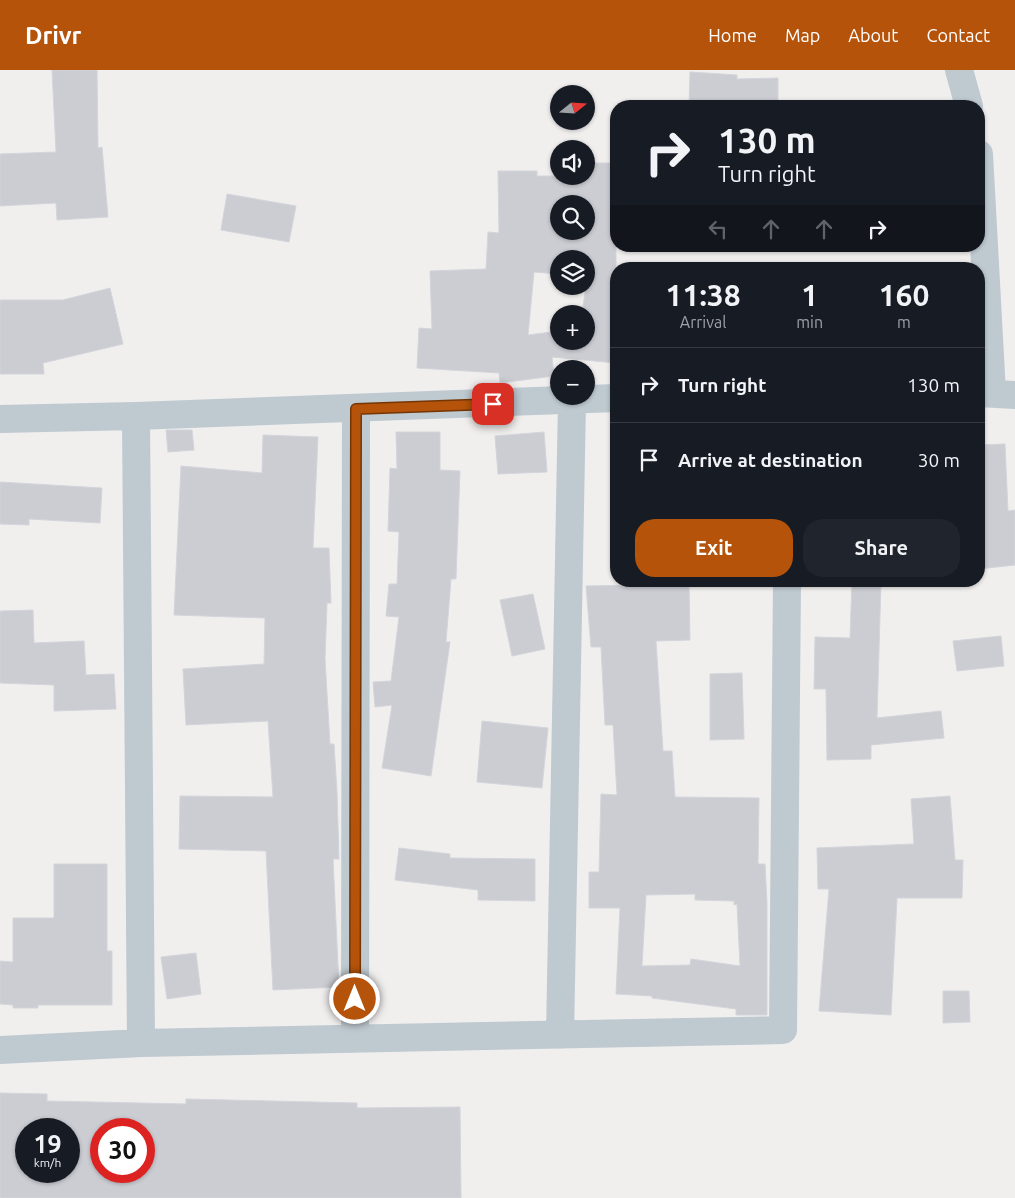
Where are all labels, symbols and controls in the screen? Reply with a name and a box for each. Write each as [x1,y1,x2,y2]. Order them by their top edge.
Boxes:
text: Drivr [25,22,81,49]
text: Home [708,25,757,45]
text: Map [785,25,820,45]
text: About [848,25,898,45]
text: Contact [926,25,990,45]
north arrow [550,85,595,130]
map controls [550,85,595,405]
icon: right [635,120,700,185]
text: 130 m [718,120,816,160]
button: sound [550,140,595,185]
text: Turn right [718,161,816,186]
button: search [550,195,595,240]
icon: left [704,215,732,243]
icon: ahead [757,215,785,243]
icon: ahead [810,215,838,243]
icon: right [863,215,891,243]
button: layers [550,250,595,295]
text: 11:38 [666,278,741,312]
text: 1 [801,278,818,312]
text: 160 [879,278,929,312]
button: + [550,305,595,350]
text: Arrival [680,313,726,331]
text: min [796,313,823,331]
text: m [897,313,911,331]
button: − [550,360,595,405]
icon: right [635,371,663,399]
text: Turn right [678,374,766,396]
text: 130 m [907,374,960,396]
pin [472,383,514,425]
icon: arrive [479,390,507,418]
icon: arrive [635,446,663,474]
text: Arrive at destination [678,449,863,471]
text: 30 m [918,449,960,471]
button: Exit [635,519,793,577]
button: Share [803,519,960,577]
position arrow [328,972,380,1024]
speed limit sign: 30 [90,1118,155,1183]
text: 19 [33,1130,62,1158]
text: km/h [34,1156,61,1169]

